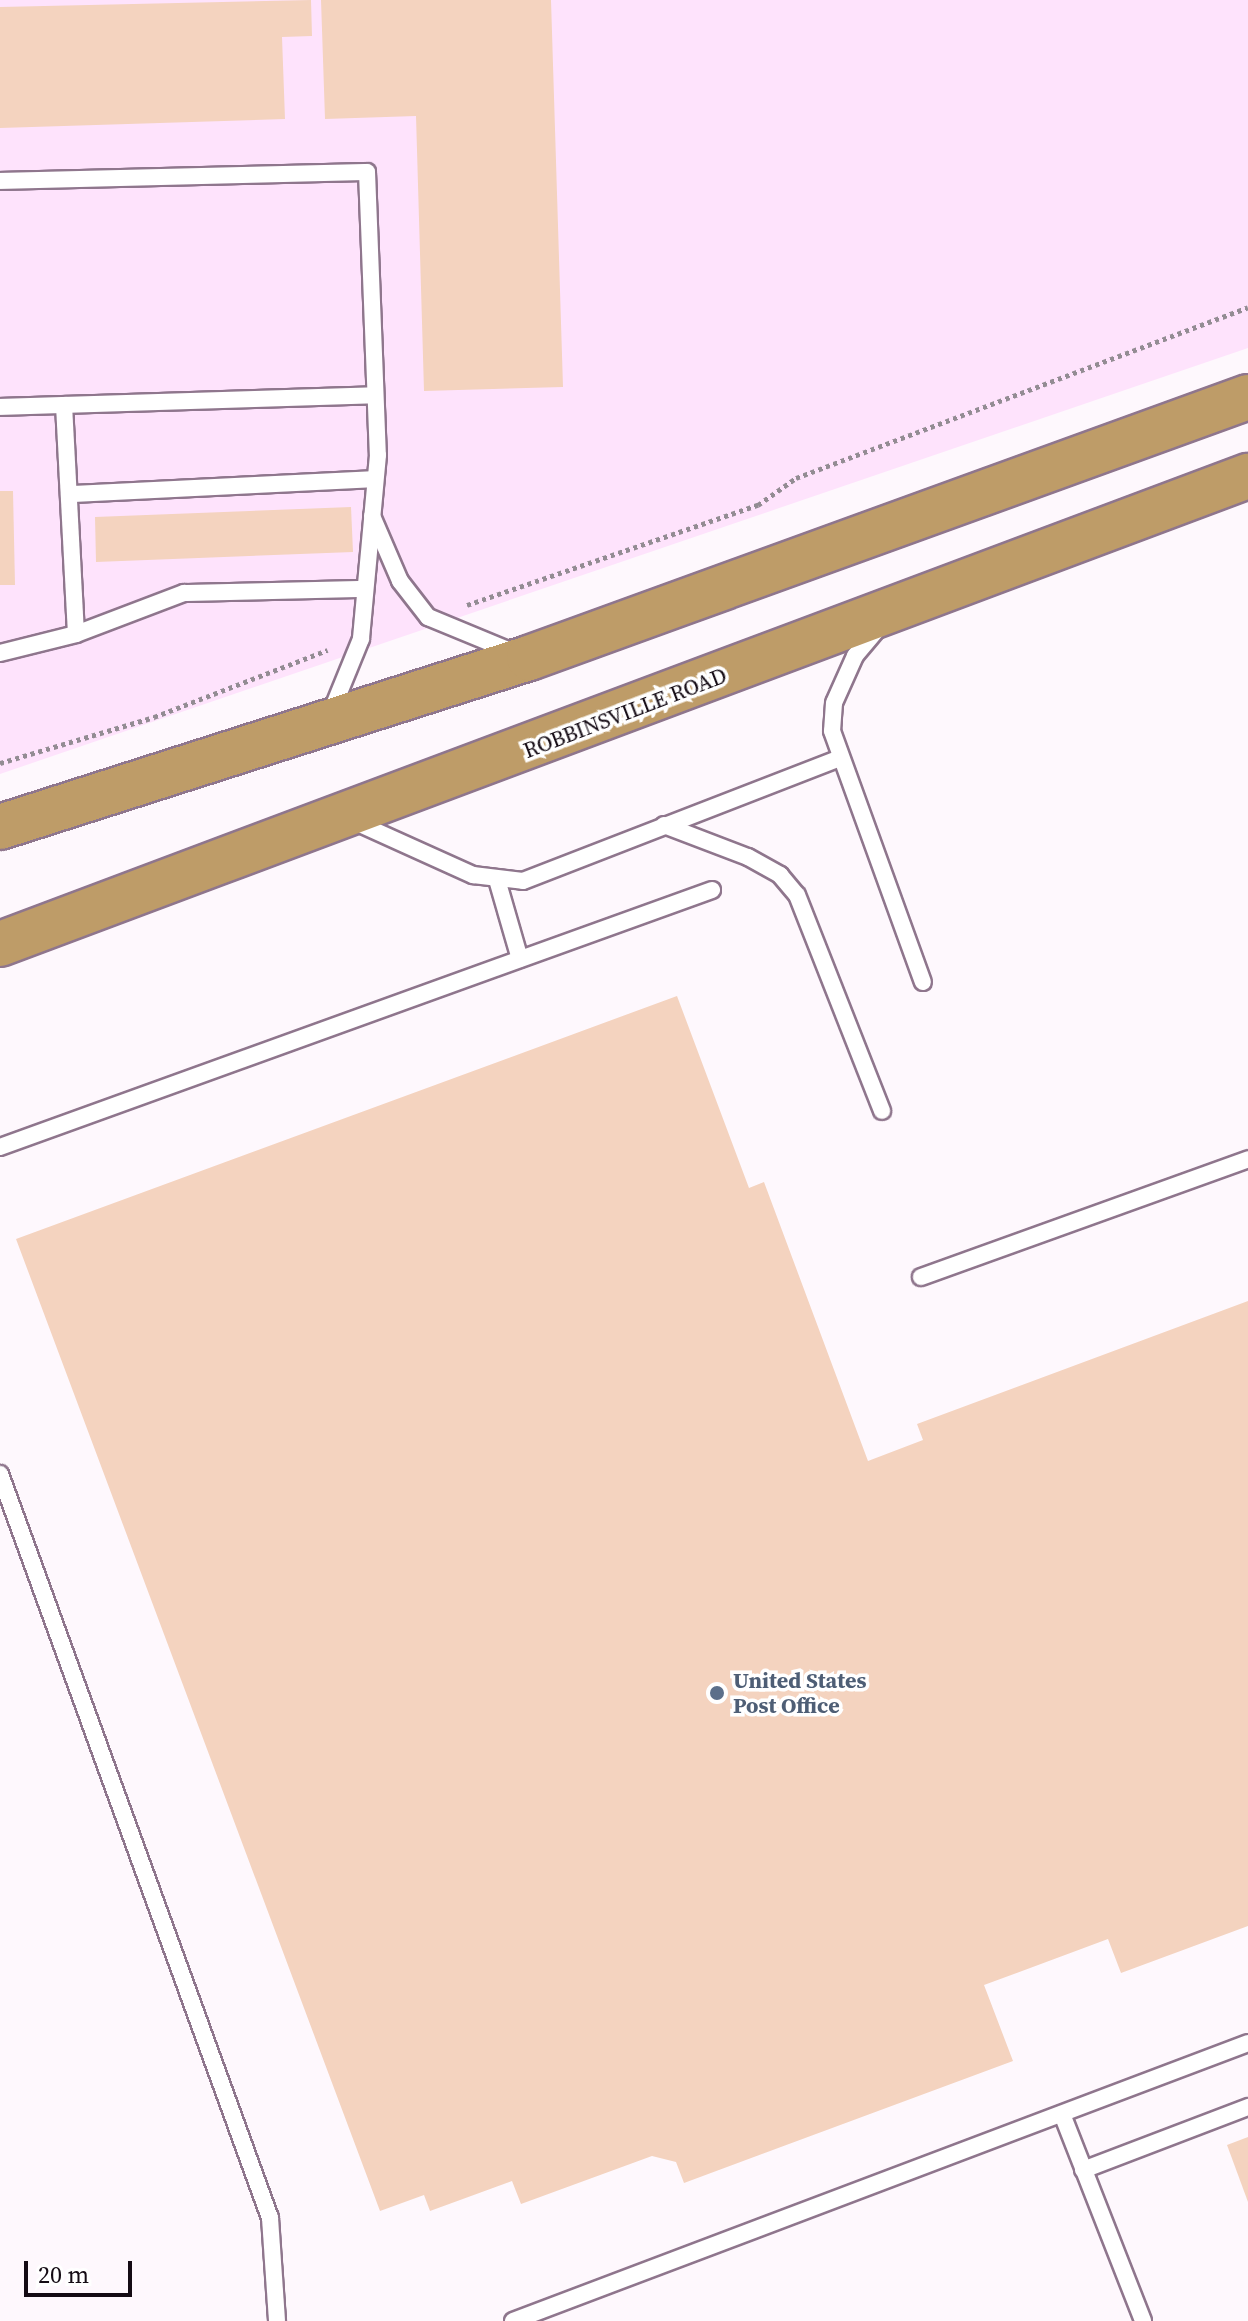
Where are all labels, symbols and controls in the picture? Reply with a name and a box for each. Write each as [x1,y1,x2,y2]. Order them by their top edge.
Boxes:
street label: ROBBINSVILLE ROAD [520,662,730,764]
place label: United States Post Office [733,1667,866,1718]
marker: United States Post Office [708,1684,726,1702]
scale bar [28,2245,136,2295]
text: 20 m [38,2258,89,2291]

